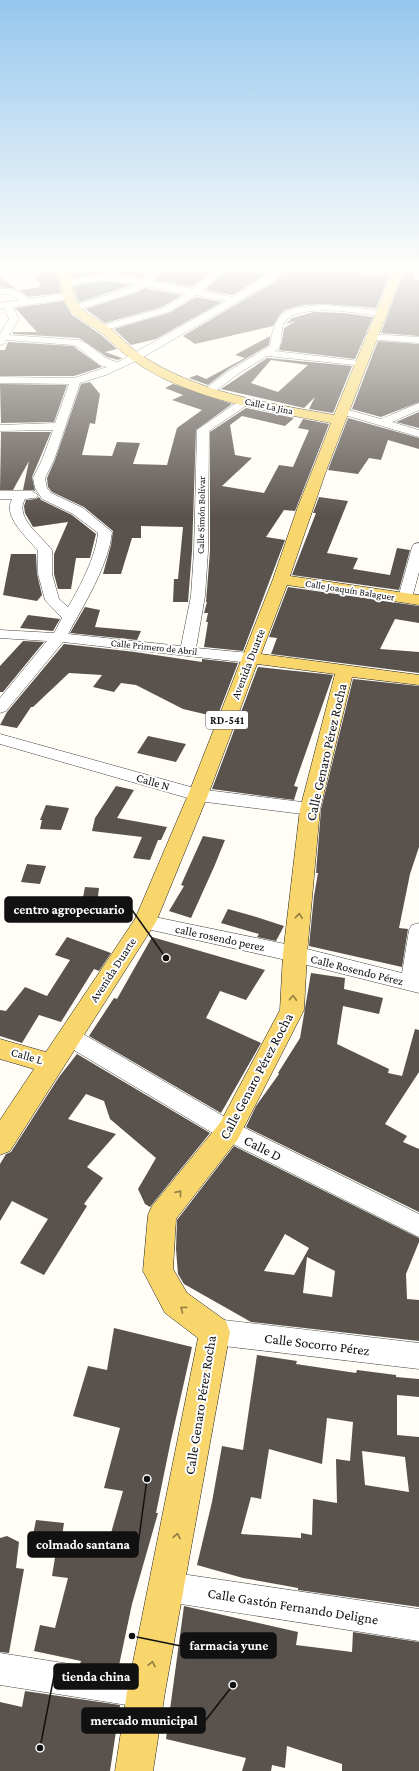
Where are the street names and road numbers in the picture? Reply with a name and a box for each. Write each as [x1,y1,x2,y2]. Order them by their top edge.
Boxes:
street label: Calle La Jina [244,396,295,417]
street label: Calle Simón Bolívar [195,476,207,554]
street label: Calle Joaquín Balaguer [305,578,396,603]
street label: Avenida Duarte [228,627,268,701]
street label: Calle Primero de Abril [110,637,198,657]
street label: Calle Genaro Pérez Rocha [302,681,350,822]
road number: RD-541 [206,711,248,729]
street label: Calle N [135,771,172,793]
street label: calle rosendo perez [174,922,266,954]
street label: Avenida Duarte [87,935,139,1005]
street label: Calle Rosendo Pérez [309,952,405,988]
street label: Calle Genaro Pérez Rocha [216,1010,296,1142]
street label: Calle L [10,1045,45,1067]
street label: Calle D [241,1132,285,1164]
street label: Calle Socorro Pérez [263,1330,371,1358]
street label: Calle Genaro Pérez Rocha [181,1334,219,1476]
street label: Calle Gastón Fernando Deligne [206,1585,380,1627]

